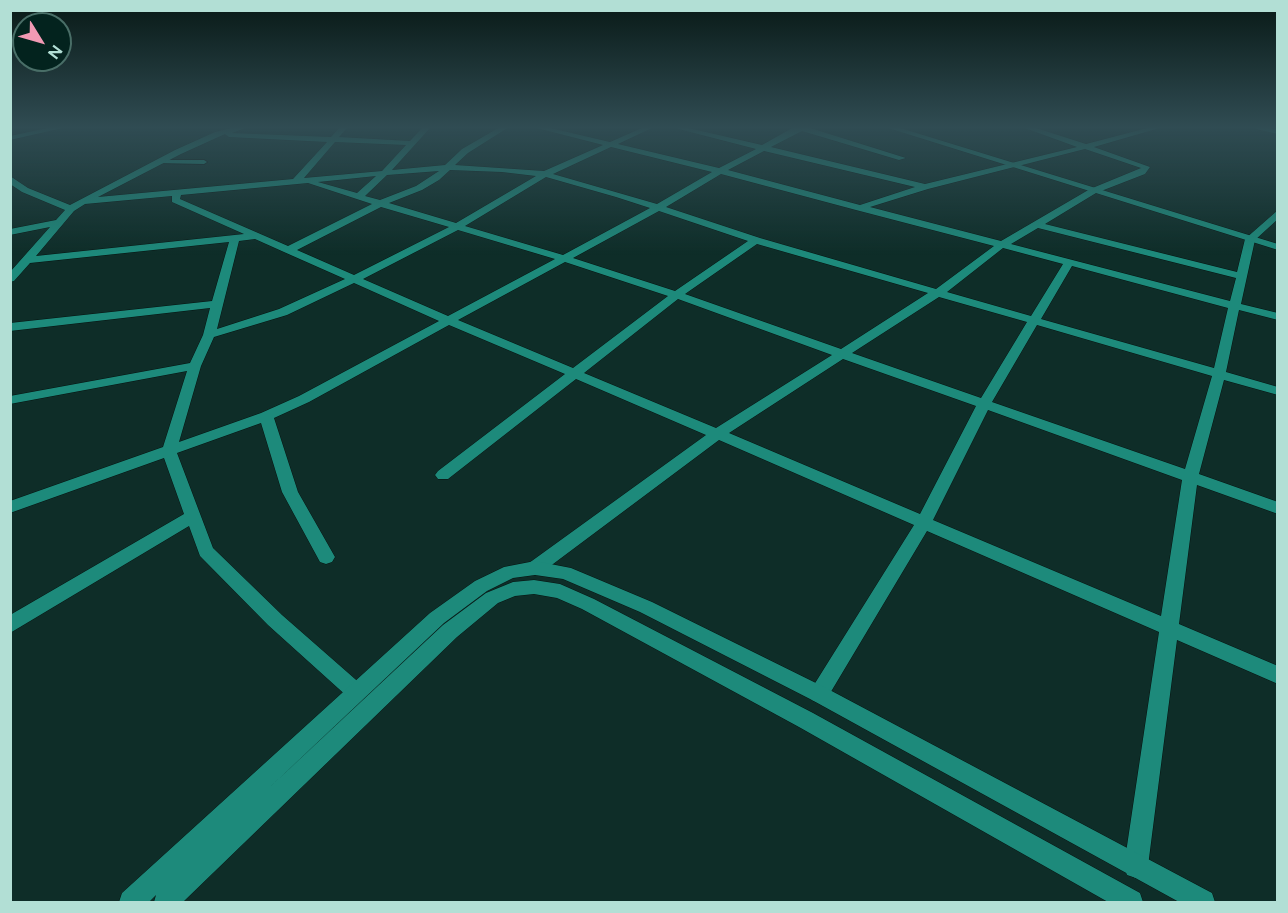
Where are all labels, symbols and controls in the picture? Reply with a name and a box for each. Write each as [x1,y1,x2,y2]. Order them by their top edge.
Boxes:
north arrow [12,12,72,72]
text: N [44,41,66,63]

